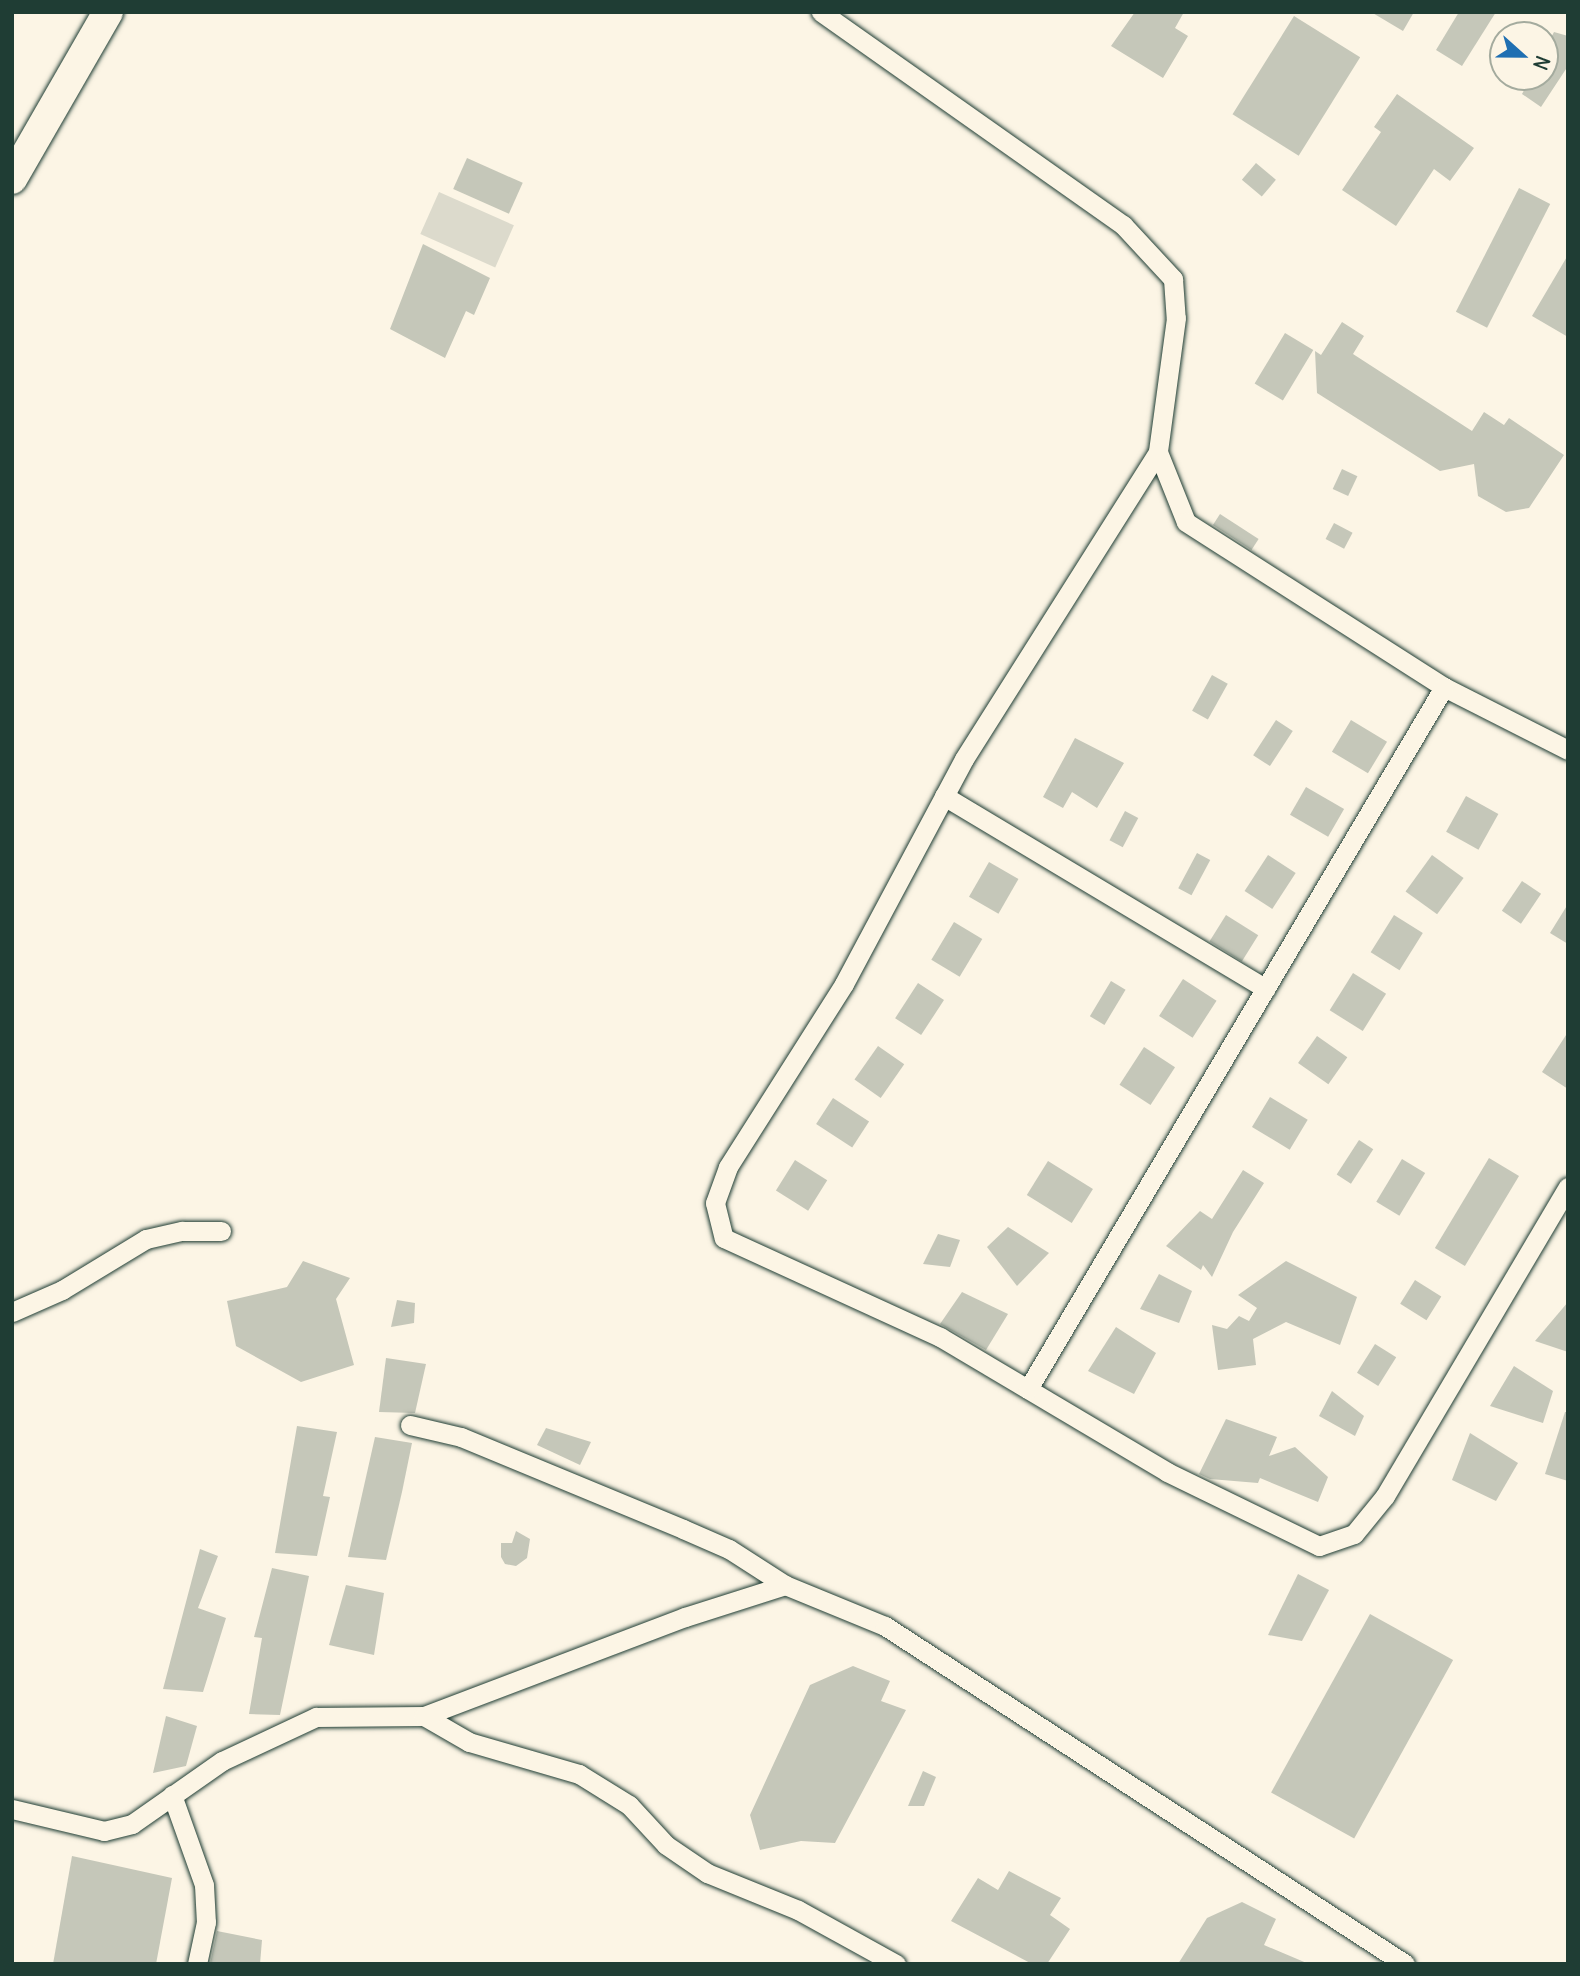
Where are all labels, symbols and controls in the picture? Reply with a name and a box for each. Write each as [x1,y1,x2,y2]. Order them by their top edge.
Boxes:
north arrow [1489,21,1559,91]
text: N [1528,52,1555,73]

